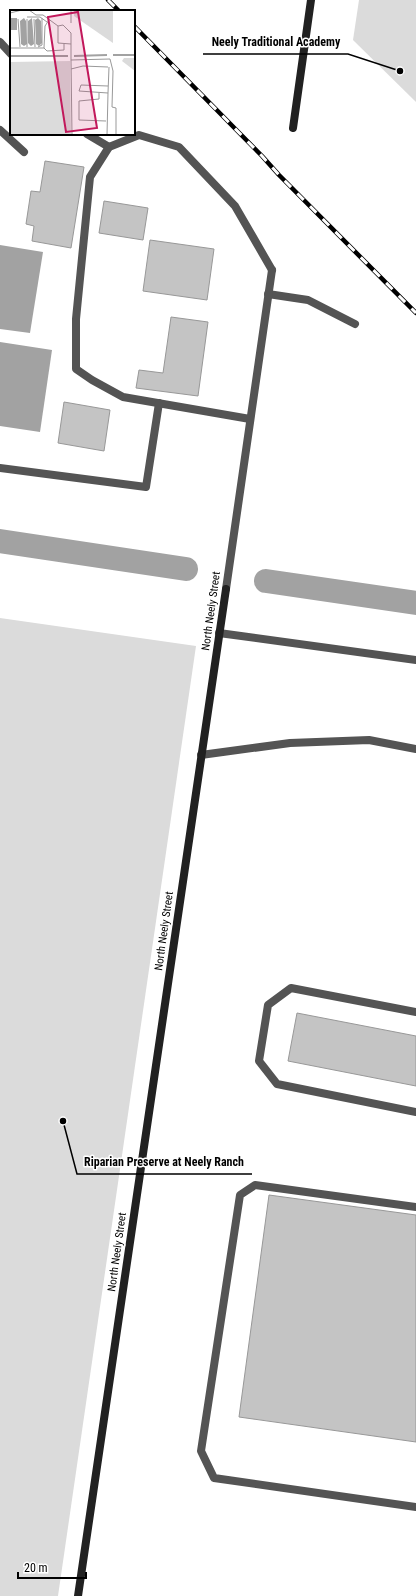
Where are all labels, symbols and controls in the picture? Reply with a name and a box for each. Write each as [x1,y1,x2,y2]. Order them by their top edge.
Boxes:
inset map [10,10,135,135]
callout: Neely Traditional Academy [203,30,348,54]
text: Neely Traditional Academy [212,35,341,49]
street label: North Neely Street [199,571,223,651]
street label: North Neely Street [152,891,176,971]
callout: Riparian Preserve at Neely Ranch [77,1150,252,1174]
text: Riparian Preserve at Neely Ranch [84,1155,244,1169]
street label: North Neely Street [105,1212,129,1292]
scale bar [18,1554,86,1580]
text: 20 m [24,1561,48,1575]

